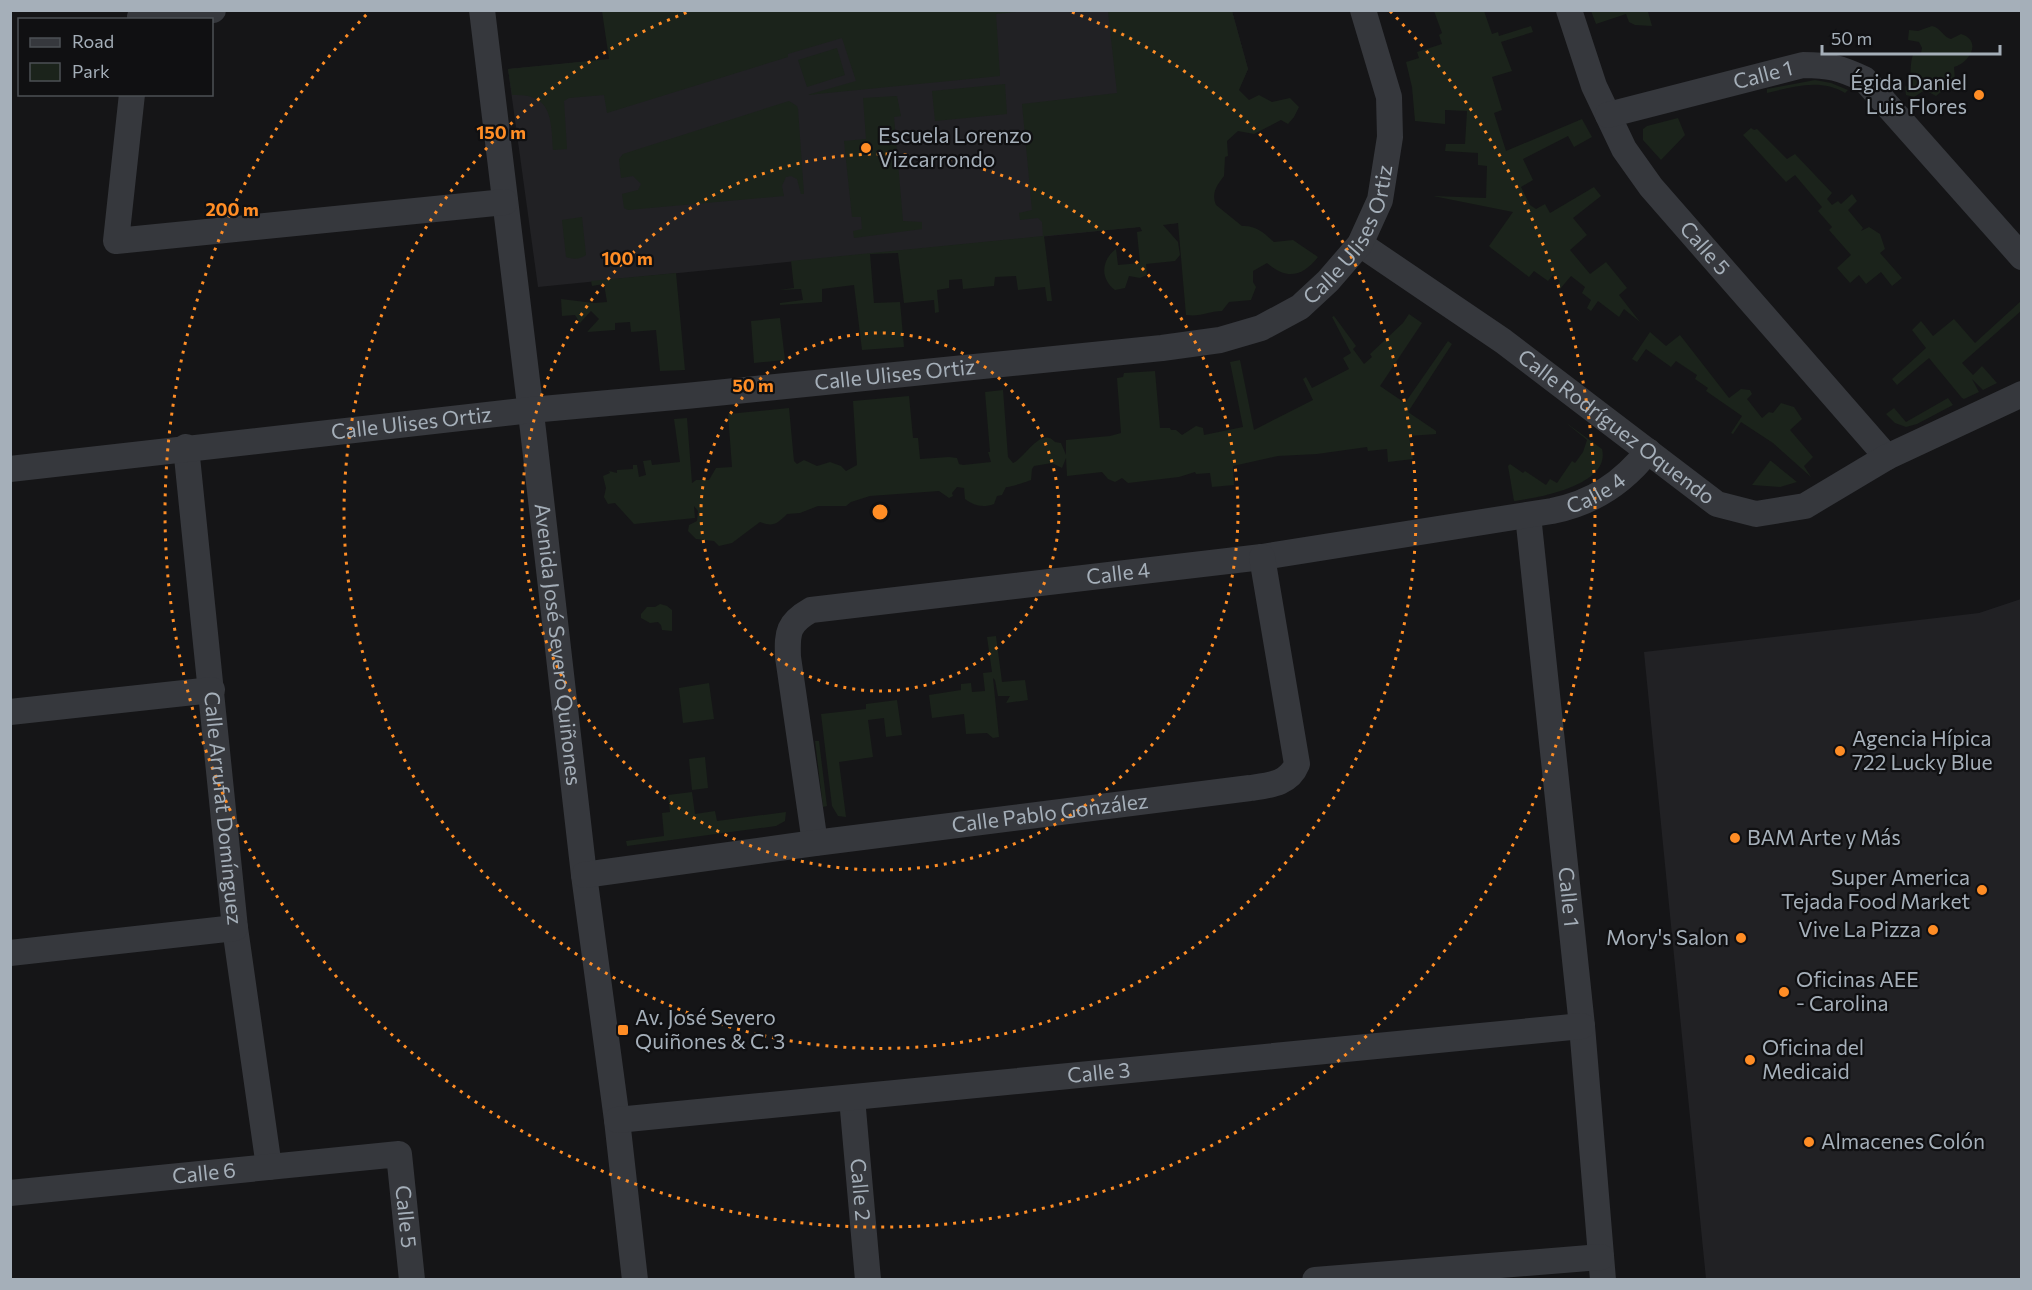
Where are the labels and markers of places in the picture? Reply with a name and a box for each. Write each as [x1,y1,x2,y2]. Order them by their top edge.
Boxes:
place label: Égida Daniel Luis Flores [1850,69,1967,118]
marker: Égida Daniel Luis Flores [1972,88,1986,102]
place label: Escuela Lorenzo Vizcarrondo [878,122,1032,171]
marker: Escuela Lorenzo Vizcarrondo [859,141,873,155]
centre of rings [870,502,890,522]
place label: Agencia Hípica 722 Lucky Blue [1852,725,1993,774]
marker: Agencia Hípica 722 Lucky Blue [1833,744,1847,758]
place label: BAM Arte y Más [1747,824,1901,849]
marker: BAM Arte y Más [1728,831,1742,845]
place label: Super America Tejada Food Market [1781,864,1970,913]
marker: Super America Tejada Food Market [1975,883,1989,897]
place label: Vive La Pizza [1798,916,1921,941]
marker: Vive La Pizza [1926,923,1940,937]
place label: Mory's Salon [1606,924,1729,949]
marker: Mory's Salon [1734,931,1748,945]
place label: Oficinas AEE - Carolina [1796,966,1919,1015]
marker: Oficinas AEE - Carolina [1777,985,1791,999]
place label: Av. José Severo Quiñones & C. 3 [635,1004,785,1053]
marker: Av. José Severo Quiñones & C. 3 [616,1023,630,1037]
place label: Oficina del Medicaid [1762,1034,1864,1083]
marker: Oficina del Medicaid [1743,1053,1757,1067]
place label: Almacenes Colón [1821,1128,1985,1153]
marker: Almacenes Colón [1802,1135,1816,1149]

